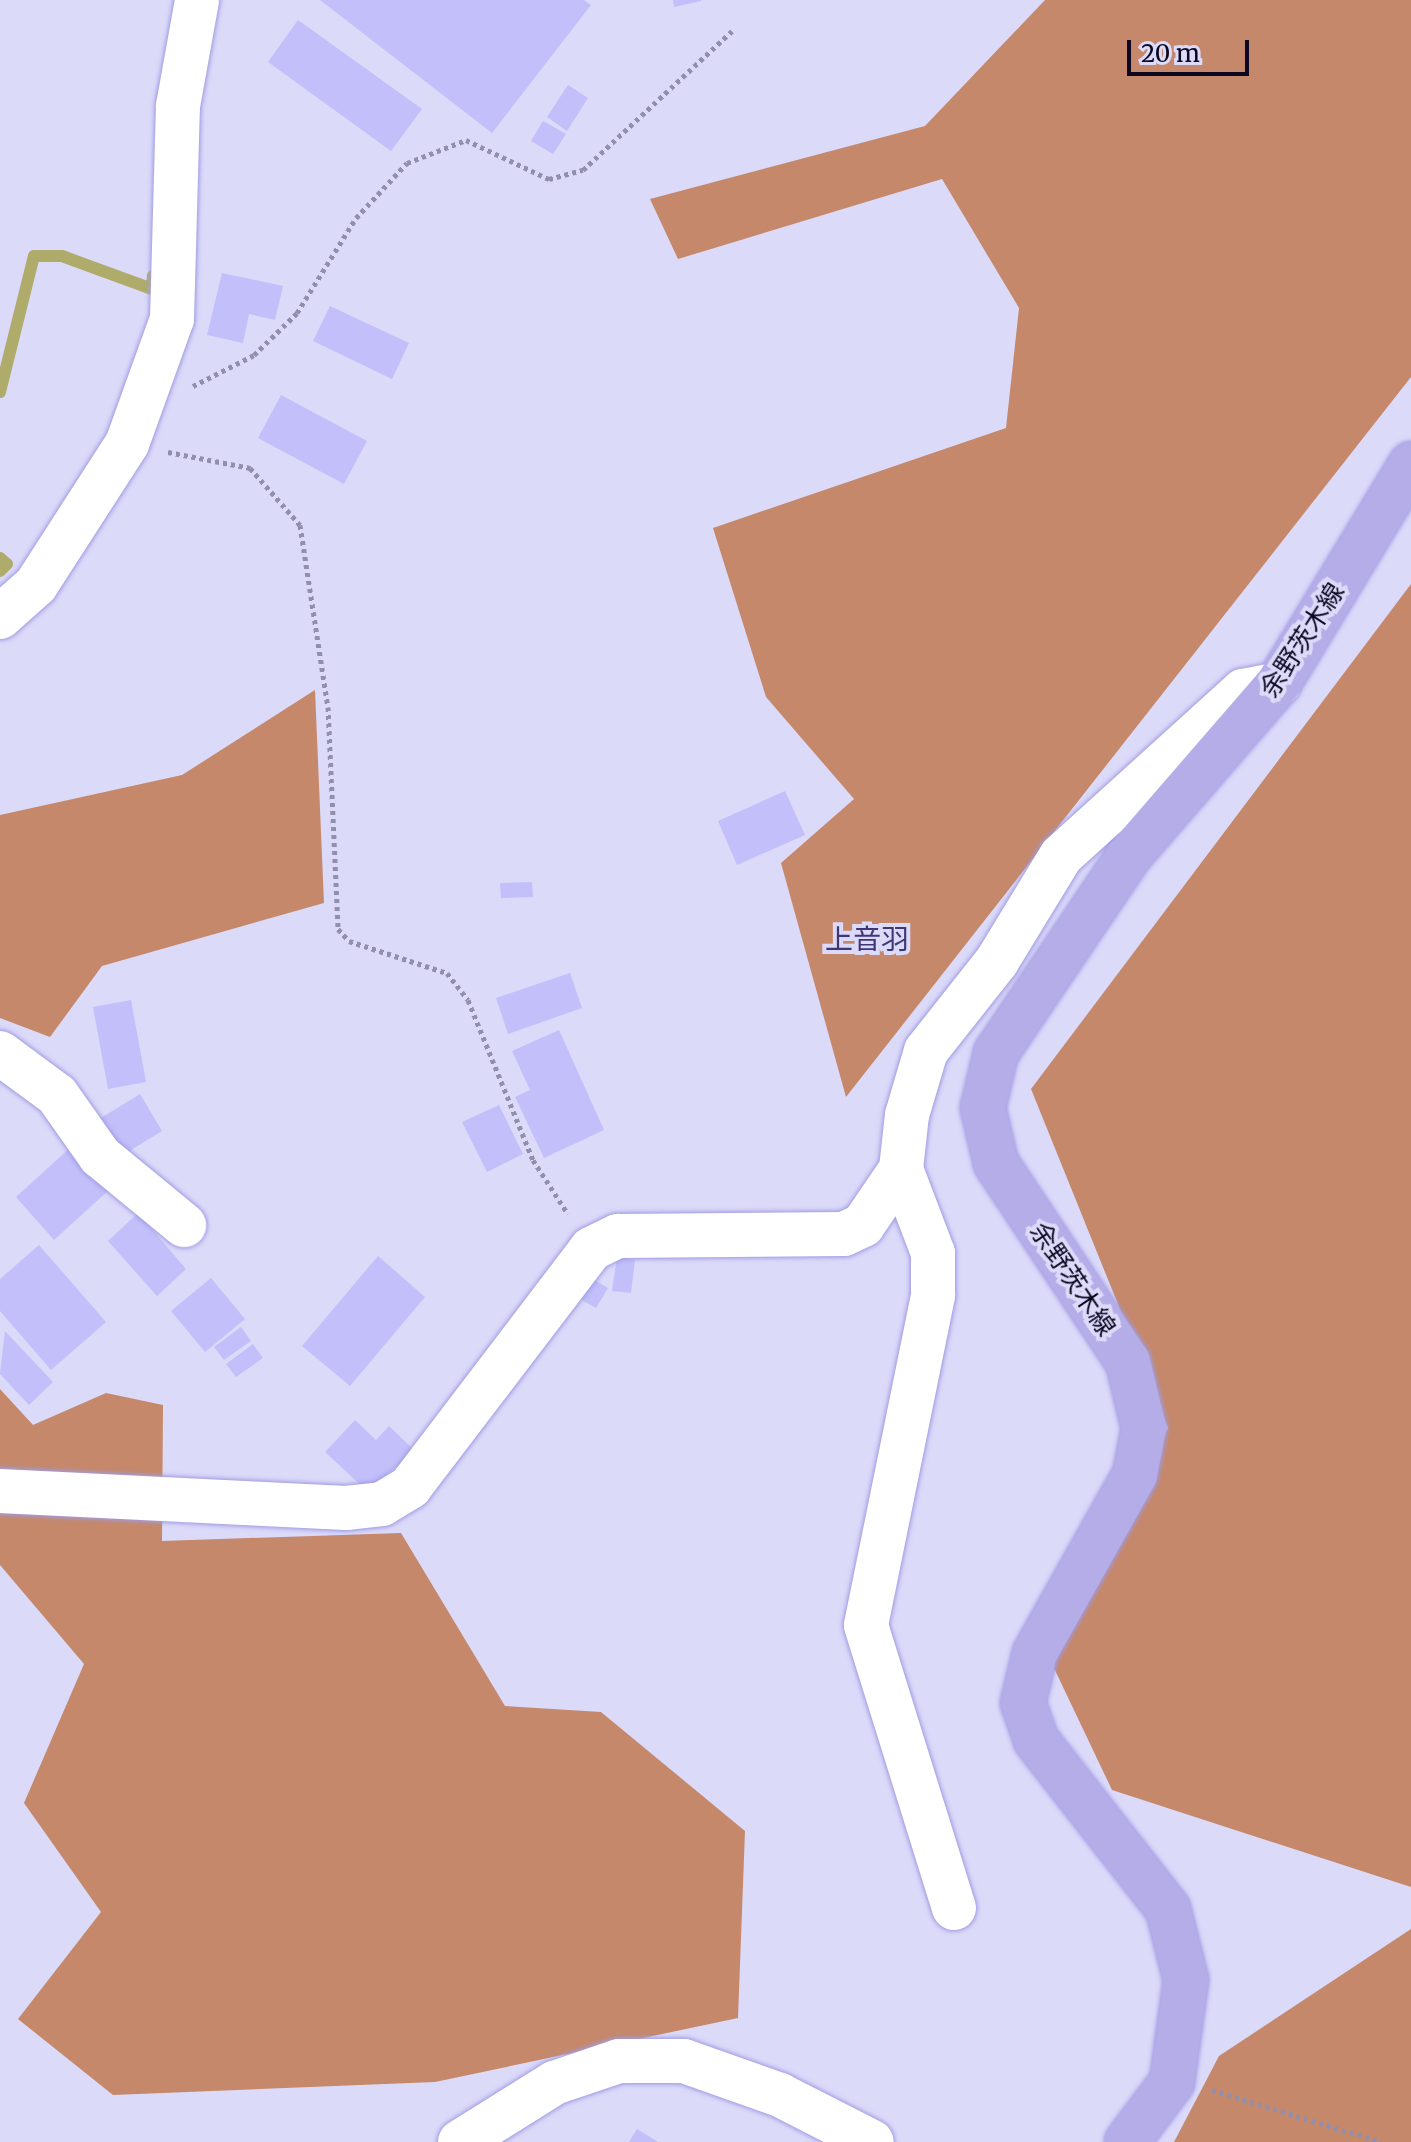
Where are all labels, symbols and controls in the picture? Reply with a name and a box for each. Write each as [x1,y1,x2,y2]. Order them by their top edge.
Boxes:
scale bar [1131,24,1253,74]
text: 20 m [1141,38,1200,69]
street label: 余野茨木線 [1254,577,1350,703]
district label: 上音羽 [825,922,909,956]
street label: 余野茨木線 [1024,1216,1122,1342]

